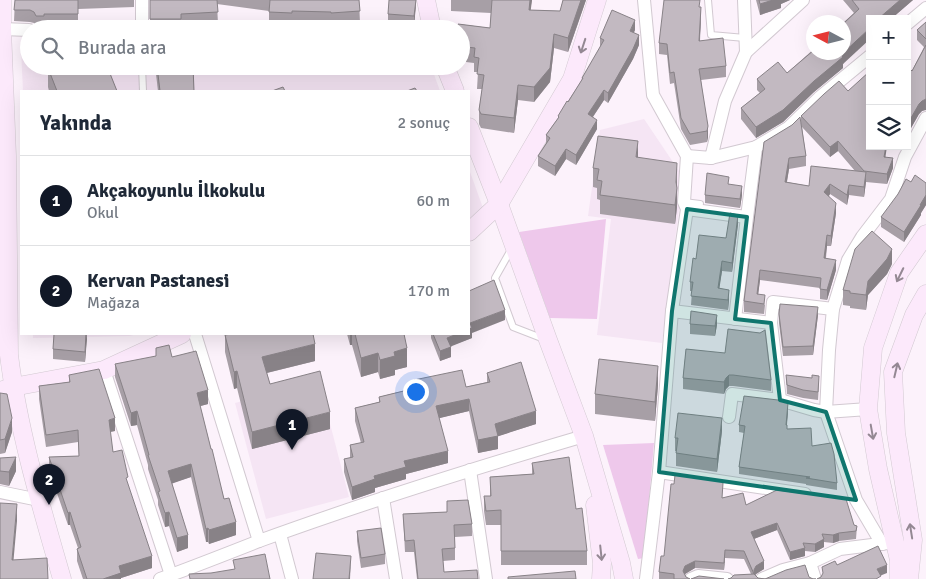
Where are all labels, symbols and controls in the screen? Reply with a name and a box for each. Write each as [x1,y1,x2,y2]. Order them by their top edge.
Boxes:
north arrow [806,15,851,60]
map controls [866,15,911,150]
button: + [866,15,911,60]
search box [20,20,470,75]
icon: search [38,34,66,62]
text: Burada ara [78,36,166,60]
one-way arrow [577,38,587,54]
button: − [866,60,911,105]
button: layers [866,105,911,150]
text: Yakında [40,110,112,136]
text: 2 sonuç [398,113,450,133]
text: Akçakoyunlu İlkokulu [87,179,265,203]
text: 1 [52,191,60,211]
text: 60 m [416,191,450,211]
text: Okul [87,203,119,223]
one-way arrow [894,267,904,282]
text: Kervan Pastanesi [87,269,229,293]
text: 2 [52,281,60,301]
text: 170 m [408,281,450,301]
text: Mağaza [87,293,140,313]
one-way arrow [891,362,901,378]
your location [403,379,429,405]
pin: 1 [276,409,308,450]
one-way arrow [867,424,877,440]
pin: 2 [33,464,65,505]
one-way arrow [906,523,916,539]
one-way arrow [596,545,606,561]

